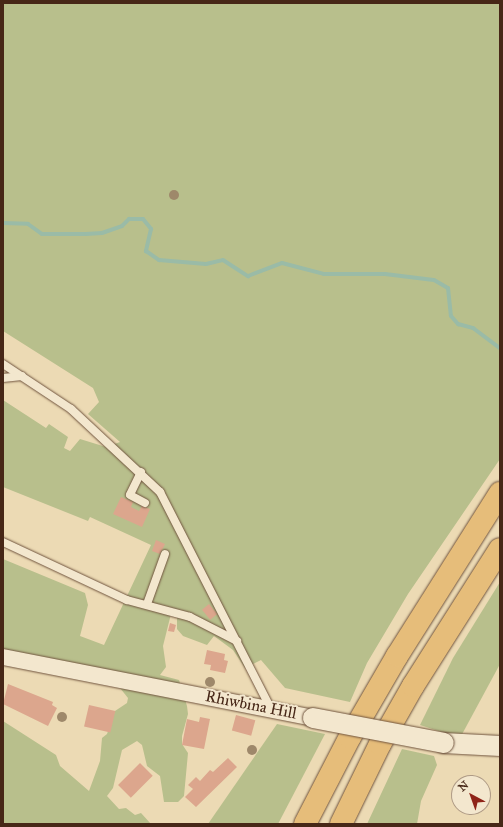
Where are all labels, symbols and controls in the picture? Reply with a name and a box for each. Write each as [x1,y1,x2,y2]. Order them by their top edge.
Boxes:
street label: Rhiwbina Hill [204,687,298,723]
north arrow [451,775,491,815]
text: N [456,778,471,794]

